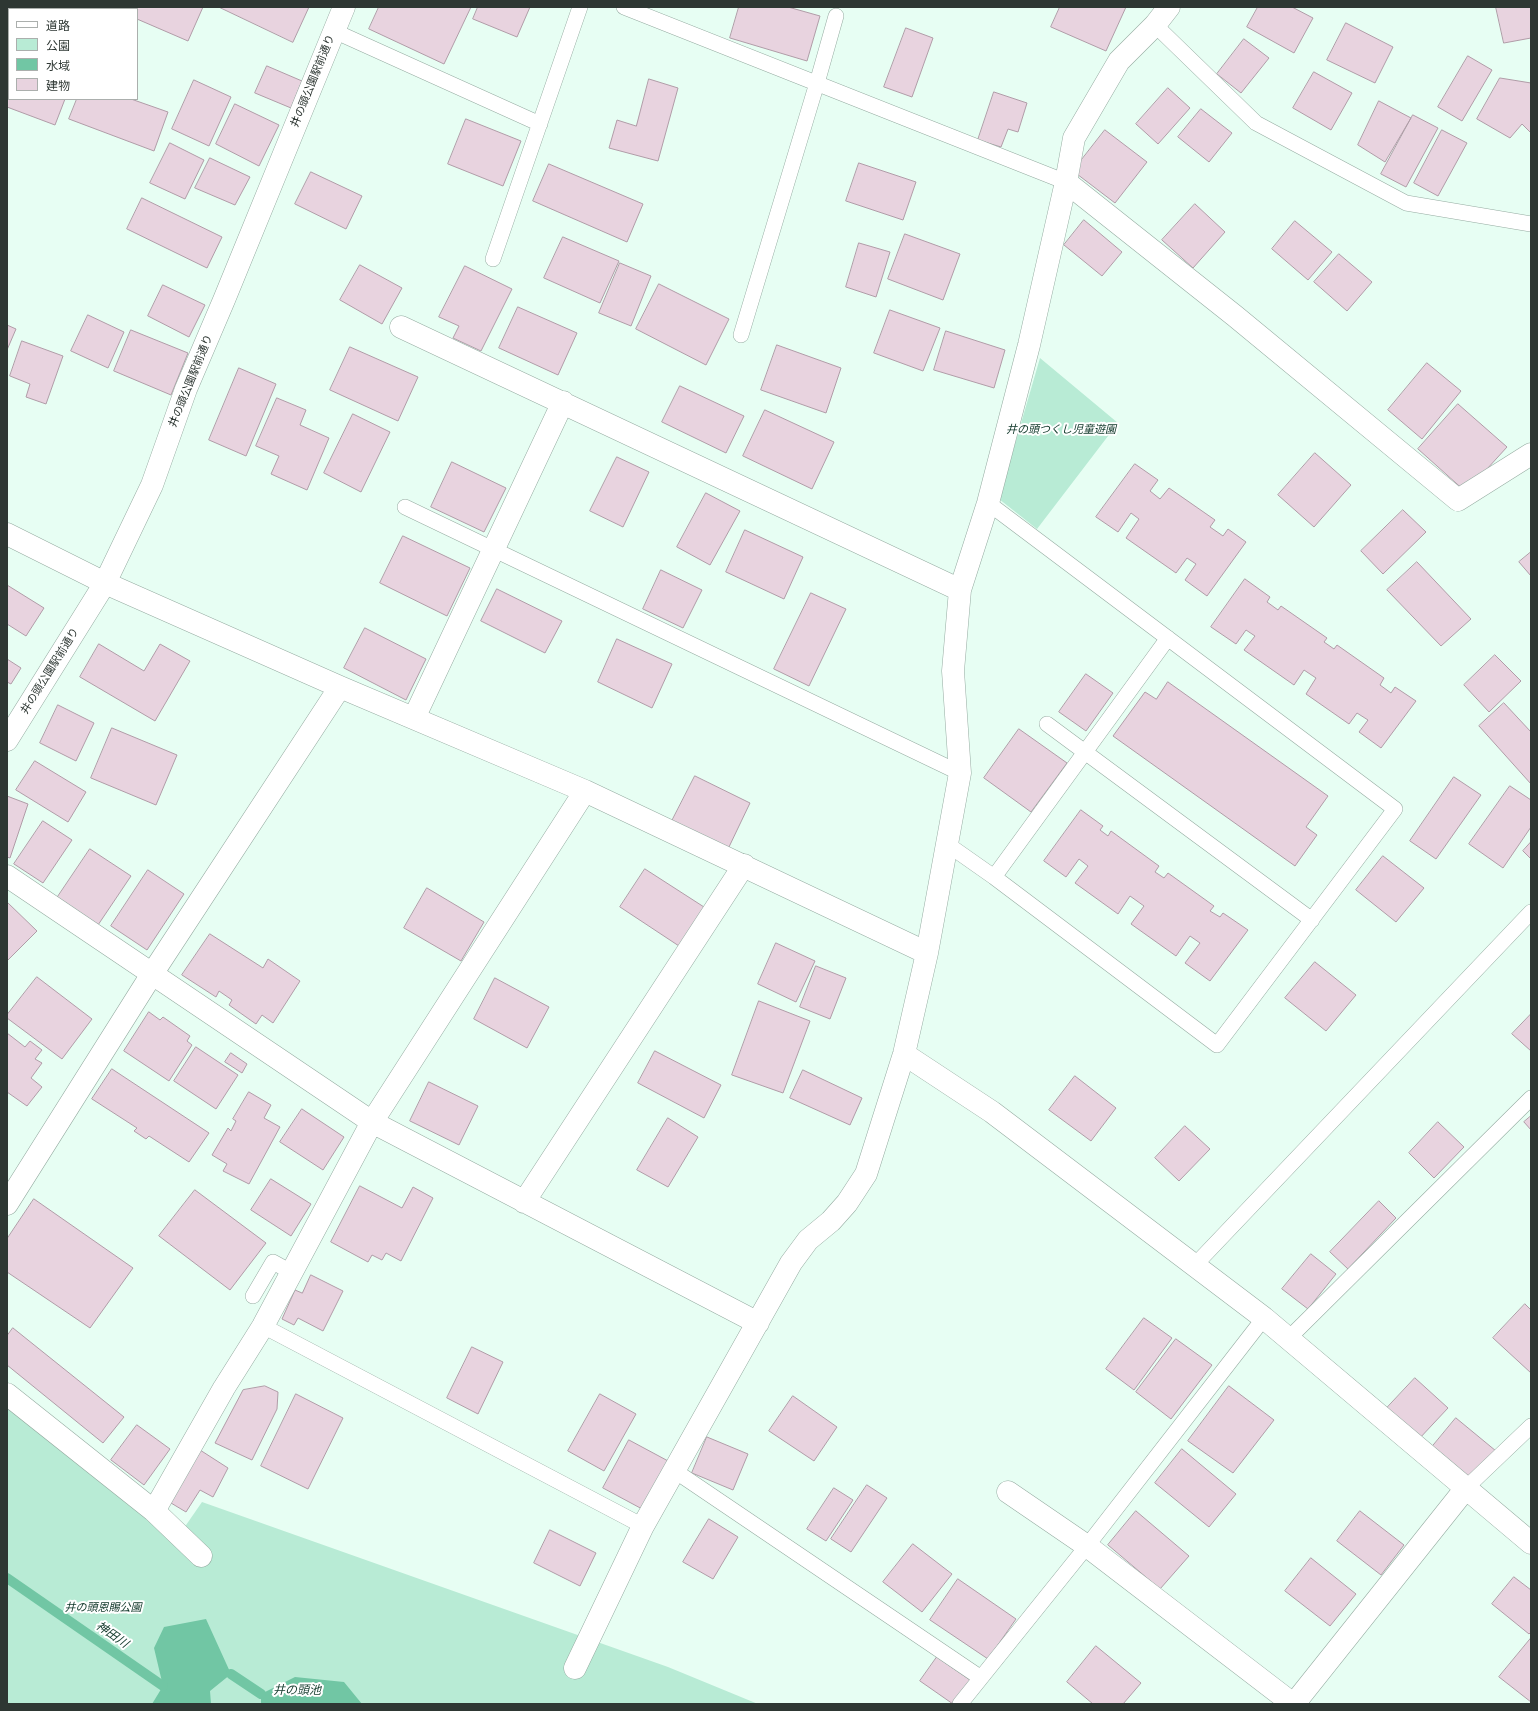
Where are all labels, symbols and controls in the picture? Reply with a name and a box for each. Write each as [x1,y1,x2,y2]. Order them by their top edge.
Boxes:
legend [8,8,138,100]
text: 道路 [46,18,70,33]
street label: 井の頭公園駅前通り [288,33,338,129]
text: 公園 [46,38,70,53]
text: 水域 [46,58,70,73]
text: 建物 [46,78,70,93]
street label: 井の頭公園駅前通り [166,333,216,429]
park label: 井の頭つくし児童遊園 [1006,423,1116,437]
street label: 井の頭公園駅前通り [18,626,82,716]
park label: 井の頭恩賜公園 [65,1601,141,1615]
water label: 神田川 [93,1619,131,1651]
water label: 井の頭池 [273,1684,321,1698]

